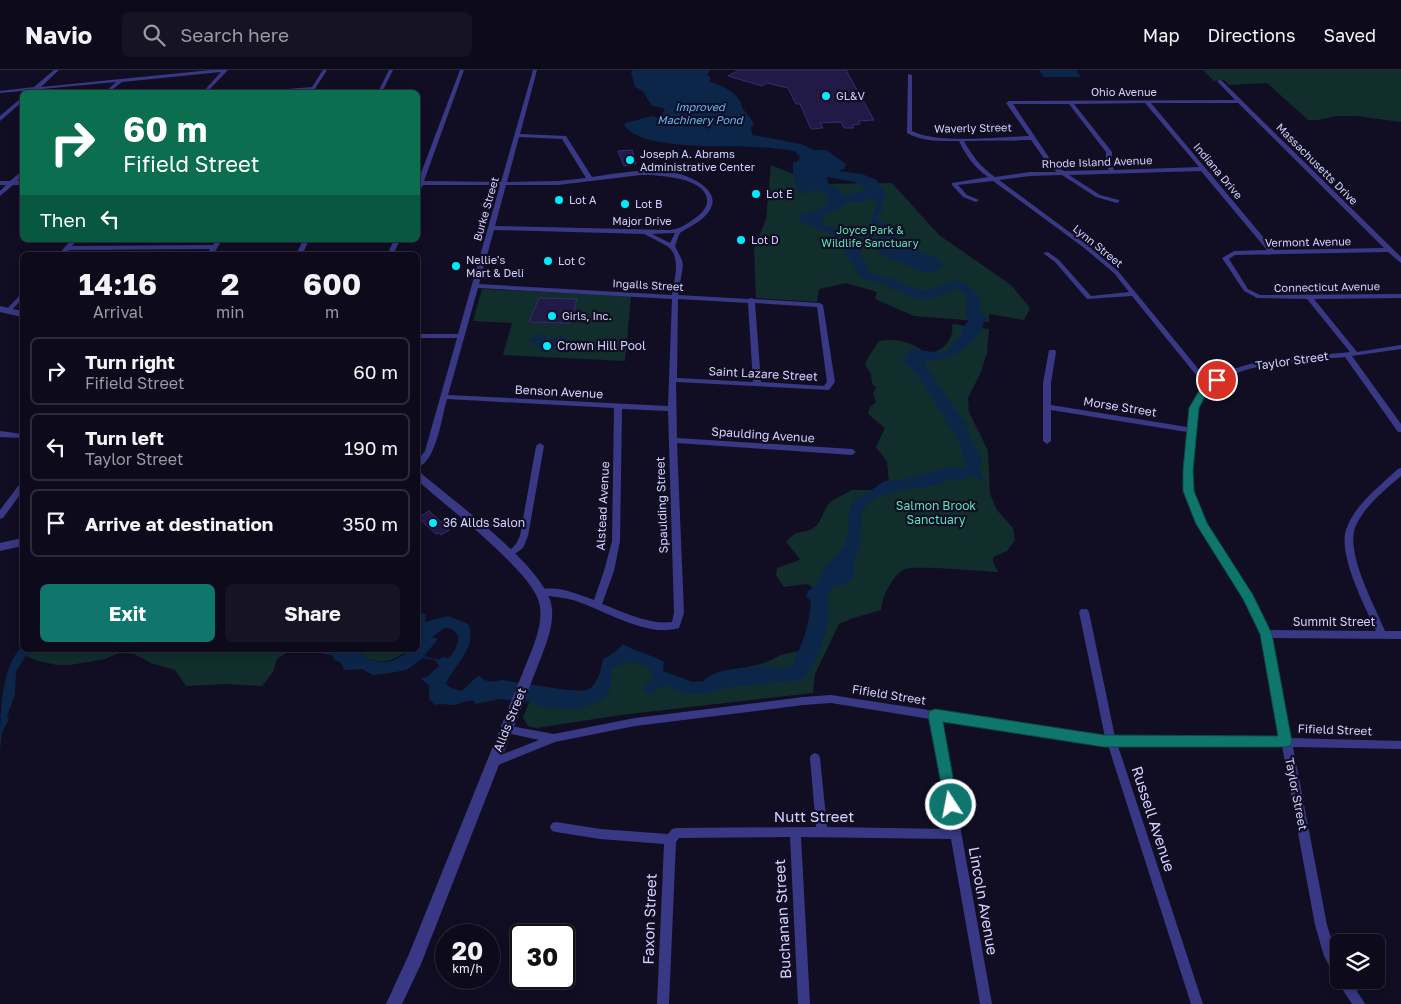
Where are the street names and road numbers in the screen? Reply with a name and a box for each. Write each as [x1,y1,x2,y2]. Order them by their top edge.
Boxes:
street label: Ohio Avenue [1091,85,1157,98]
street label: Waverly Street [934,120,1012,135]
street label: Massachusetts Drive [1274,120,1361,207]
street label: Indiana Drive [1191,140,1246,201]
street label: Rhode Island Avenue [1041,153,1153,170]
street label: Burke Street [470,175,501,242]
street label: Major Drive [612,214,672,227]
street label: Lynn Street [1071,222,1126,270]
street label: Vermont Avenue [1265,234,1351,249]
street label: Ingalls Street [612,276,684,293]
street label: Connecticut Avenue [1274,279,1380,294]
street label: Taylor Street [1254,348,1330,373]
street label: Saint Lazare Street [708,363,818,384]
street label: Benson Avenue [514,382,604,401]
street label: Morse Street [1082,393,1158,420]
street label: Spaulding Avenue [711,423,815,446]
street label: Spaulding Street [652,456,671,554]
street label: Alstead Avenue [593,461,612,551]
street label: Summit Street [1293,614,1376,629]
street label: Fifield Street [851,681,927,708]
street label: Allds Street [490,685,529,754]
street label: Fifield Street [1298,721,1373,738]
street label: Taylor Street [1282,756,1311,832]
street label: Russell Avenue [1128,764,1180,874]
street label: Nutt Street [774,807,854,825]
street label: Lincoln Avenue [966,845,1002,957]
street label: Buchanan Street [770,859,794,979]
street label: Faxon Street [638,873,660,965]

